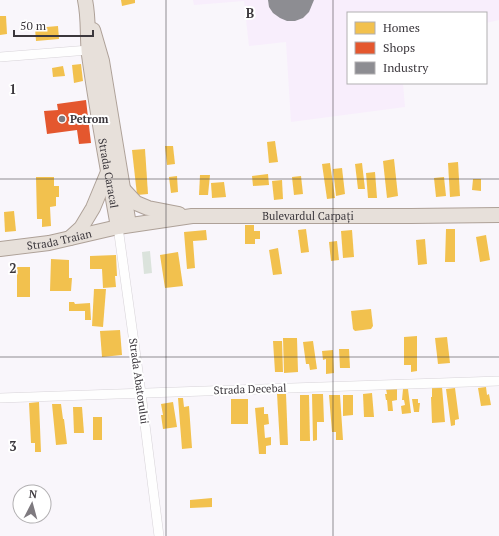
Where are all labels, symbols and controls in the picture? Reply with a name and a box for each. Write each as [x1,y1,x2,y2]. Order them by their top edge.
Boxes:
text: B [246,4,254,22]
scale bar [14,12,93,38]
legend [347,12,487,84]
text: 50 m [20,18,47,33]
text: Homes [383,20,420,35]
text: Shops [383,40,415,55]
text: Industry [383,60,429,75]
text: 1 [9,80,17,98]
place label: Petrom [70,112,109,126]
marker: Petrom [57,114,67,124]
street label: Strada Caracal [95,137,122,209]
street label: Bulevardul Carpați [262,209,354,224]
street label: Strada Traian [26,226,93,253]
text: 2 [9,259,17,277]
street label: Strada Abatorului [126,337,152,425]
street label: Strada Decebal [213,381,287,397]
text: 3 [9,437,17,455]
north arrow [12,484,52,524]
text: N [28,487,39,502]

